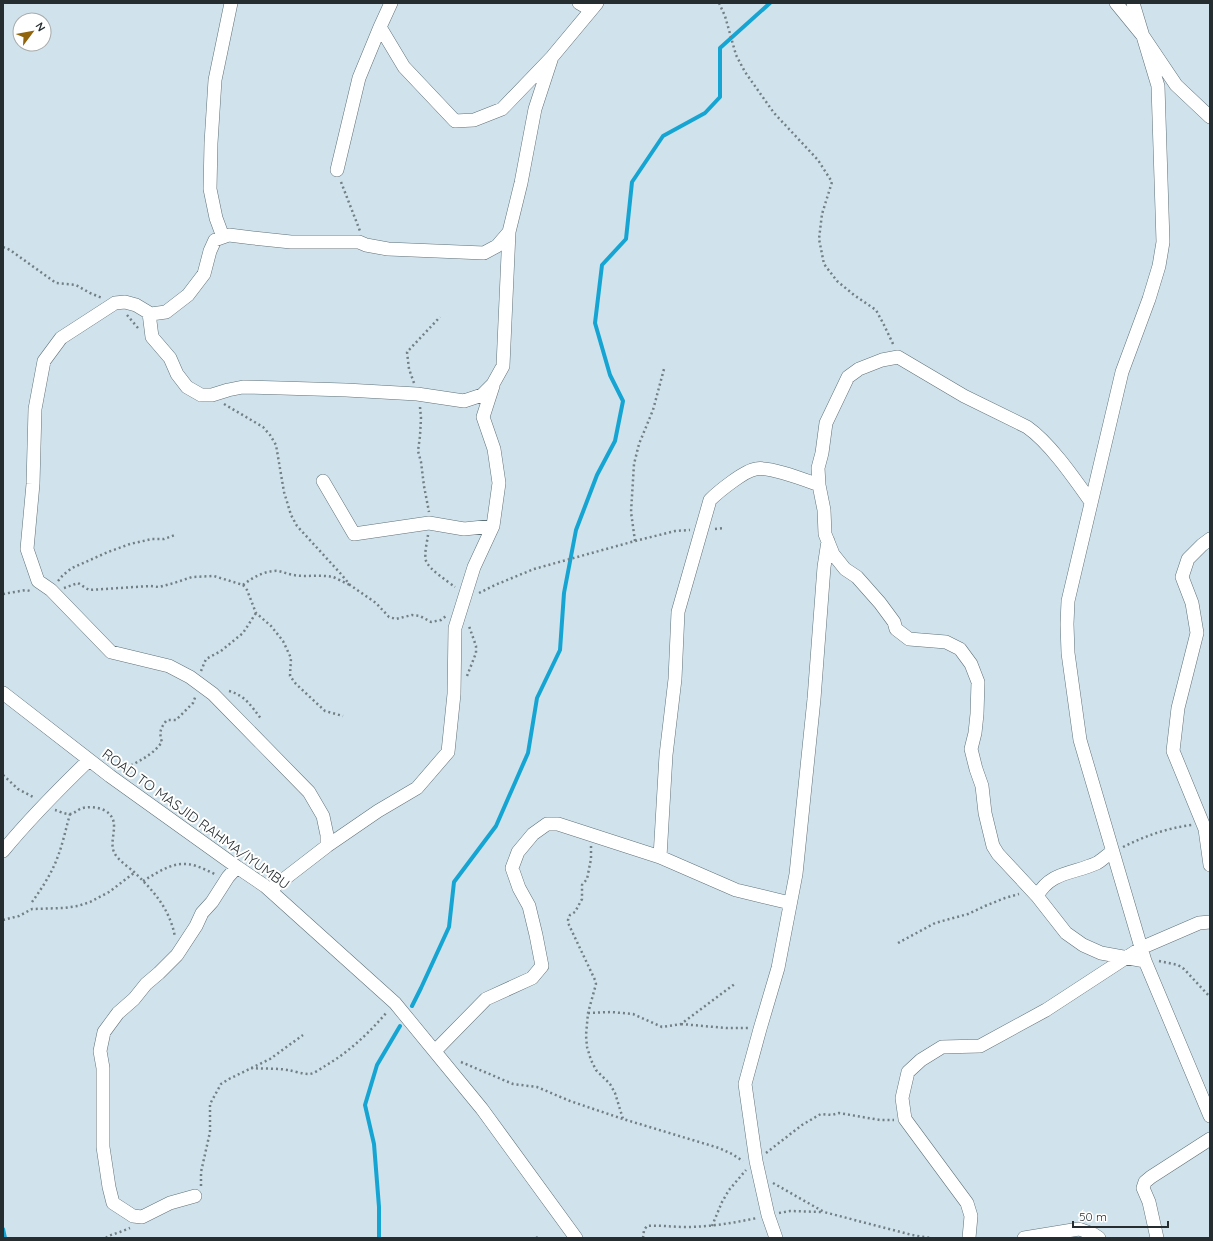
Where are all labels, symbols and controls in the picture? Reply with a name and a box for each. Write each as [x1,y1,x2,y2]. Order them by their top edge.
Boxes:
north arrow [12,12,52,52]
text: N [32,20,49,34]
street label: ROAD TO MASJID RAHMA/IYUMBU [99,745,293,893]
scale bar [1073,1203,1168,1229]
text: 50 m [1079,1209,1107,1224]

